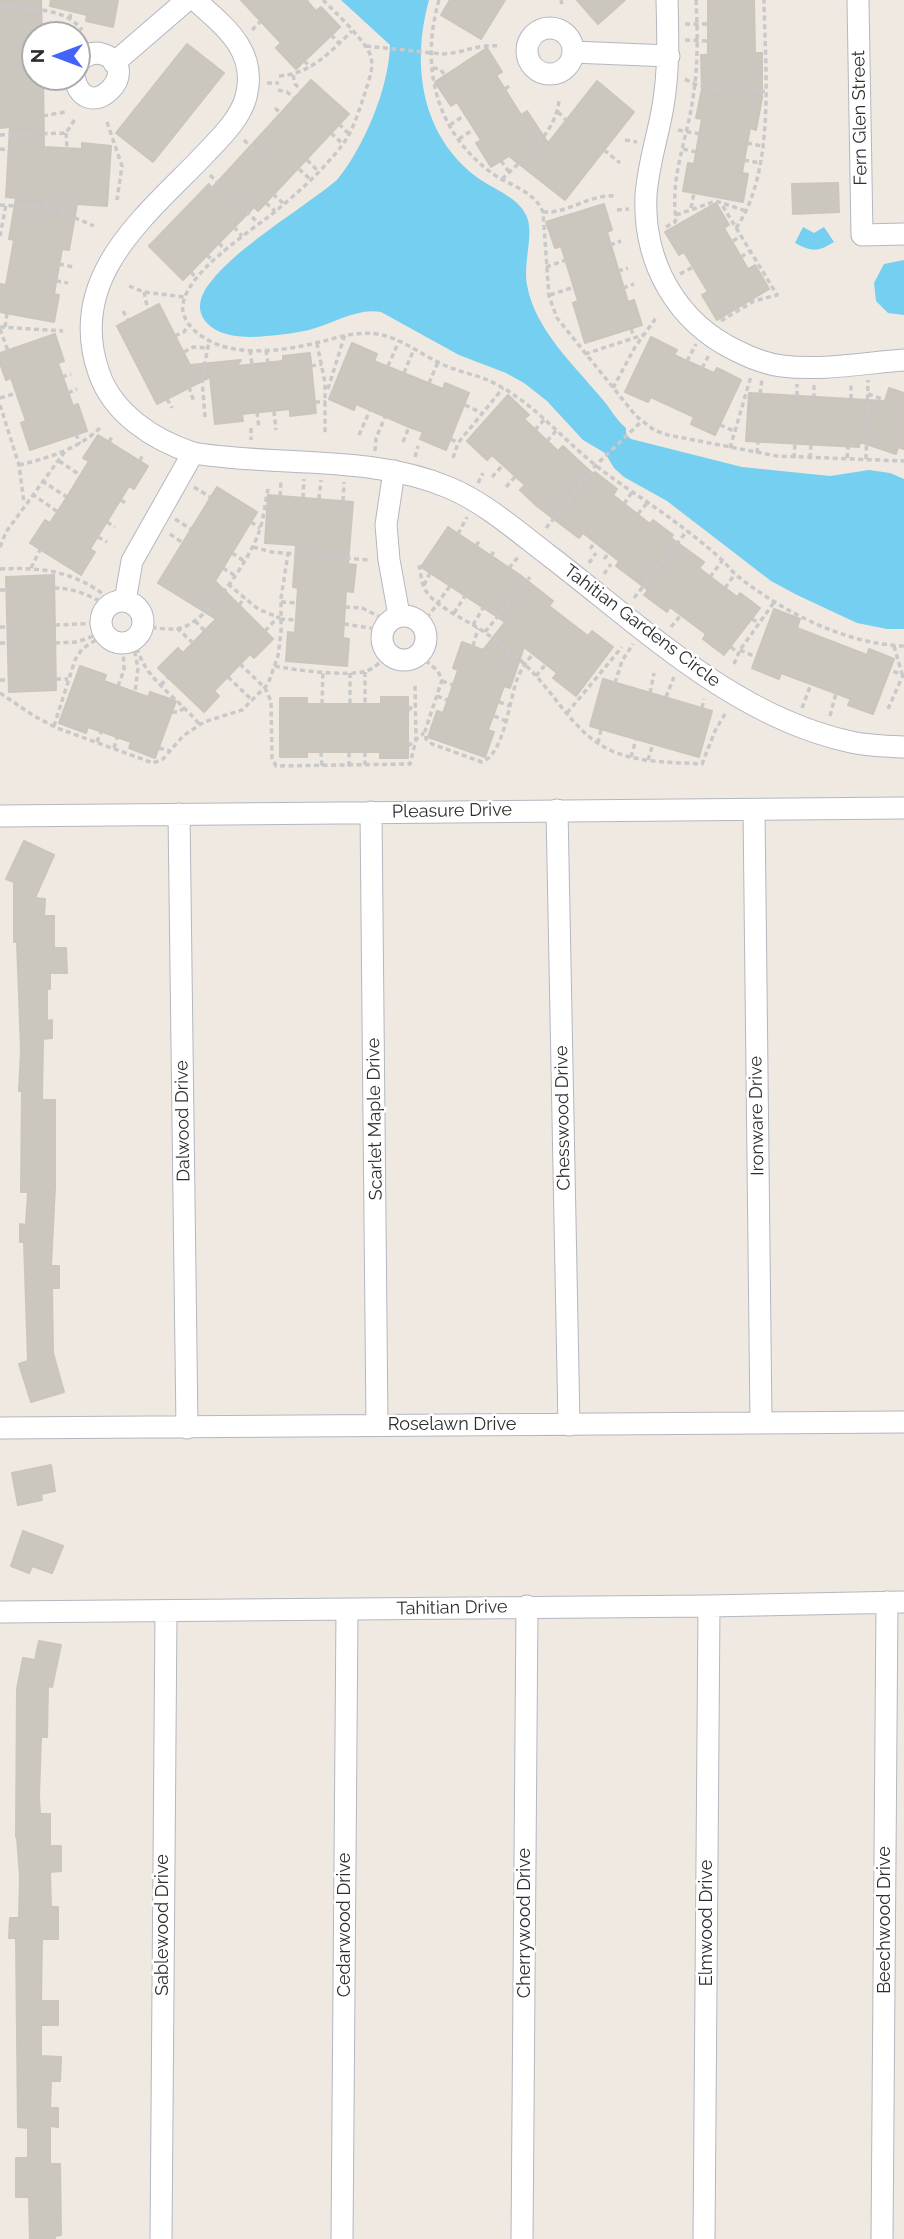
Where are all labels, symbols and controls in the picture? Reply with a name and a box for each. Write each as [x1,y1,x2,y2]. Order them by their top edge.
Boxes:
north arrow [21,21,91,91]
text: N [26,49,48,63]
street label: Fern Glen Street [848,50,872,186]
street label: Tahitian Gardens Circle [560,560,724,692]
street label: Pleasure Drive [392,799,512,823]
street label: Scarlet Maple Drive [363,1038,387,1200]
street label: Chesswood Drive [551,1045,575,1191]
street label: Ironware Drive [745,1056,769,1176]
street label: Dalwood Drive [171,1060,195,1182]
street label: Roselawn Drive [388,1414,516,1436]
street label: Tahitian Drive [396,1596,508,1620]
street label: Beechwood Drive [874,1846,896,1994]
street label: Cherrywood Drive [514,1848,536,1998]
street label: Cedarwood Drive [334,1853,356,1997]
street label: Sablewood Drive [152,1854,174,1996]
street label: Elmwood Drive [696,1860,718,1986]

